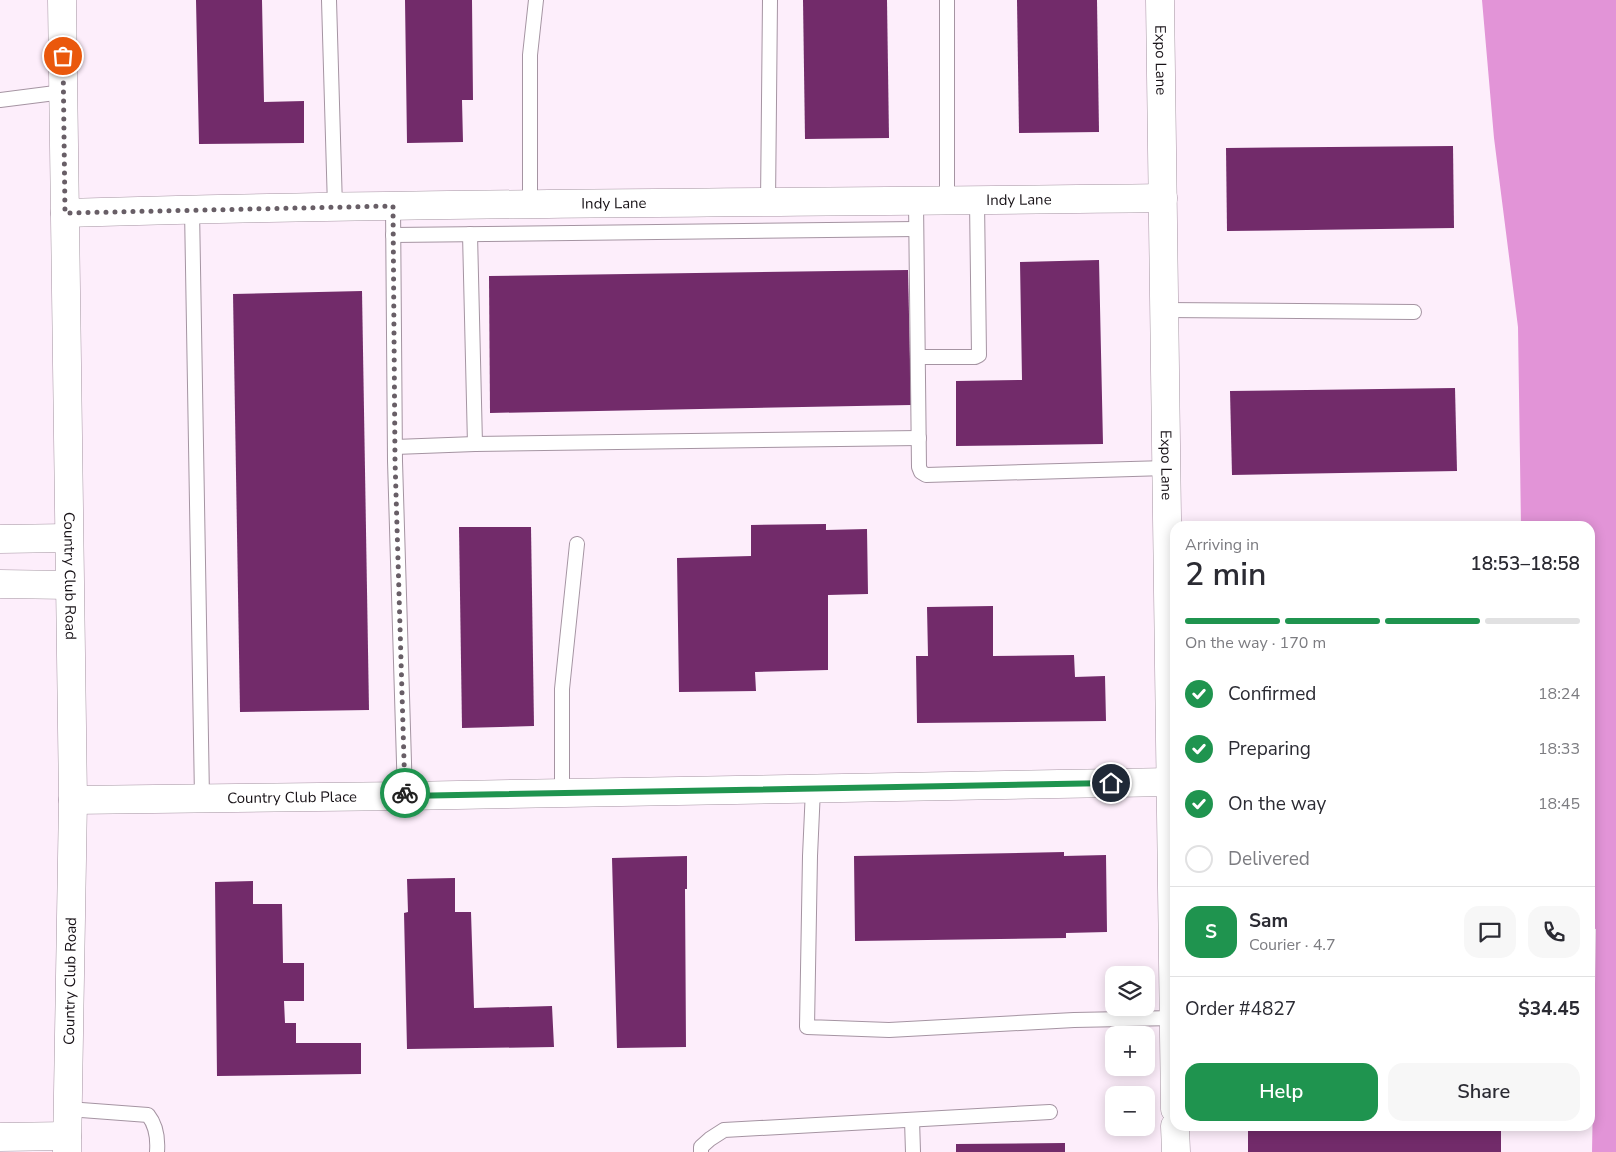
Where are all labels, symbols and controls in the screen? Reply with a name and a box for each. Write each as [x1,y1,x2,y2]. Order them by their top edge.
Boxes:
street label: Expo Lane [1150,25,1171,95]
pin [42,35,84,77]
icon: bag [49,42,77,70]
street label: Indy Lane [986,189,1052,210]
street label: Indy Lane [581,193,647,214]
street label: Expo Lane [1156,430,1177,500]
street label: Country Club Road [59,512,81,640]
text: Arriving in [1185,534,1259,556]
text: 18:53–18:58 [1470,551,1580,577]
text: 2 min [1185,553,1267,596]
text: On the way · 170 m [1185,632,1326,654]
icon: check [1185,680,1213,708]
text: Confirmed [1228,681,1316,707]
text: 18:24 [1538,683,1580,705]
icon: check [1185,735,1213,763]
text: Preparing [1228,736,1311,762]
text: 18:33 [1538,738,1580,760]
pin [1090,762,1132,804]
courier [380,768,430,818]
icon: home [1097,769,1125,797]
icon: bike [391,779,419,807]
street label: Country Club Place [227,787,357,808]
icon: check [1185,790,1213,818]
text: On the way [1228,791,1326,817]
text: 18:45 [1538,793,1580,815]
text: Delivered [1228,846,1310,872]
button: chat [1464,906,1516,958]
button: phone [1528,906,1580,958]
text: Sam [1249,908,1288,934]
street label: Country Club Road [59,917,81,1045]
text: S [1205,919,1217,945]
text: Courier · 4.7 [1249,934,1335,956]
map controls [1105,966,1155,1136]
button: layers [1105,966,1155,1016]
text: Order #4827 [1185,996,1296,1022]
text: $34.45 [1518,996,1580,1022]
button: + [1105,1026,1155,1076]
button: Help [1185,1063,1378,1121]
button: Share [1388,1063,1580,1121]
button: − [1105,1086,1155,1136]

